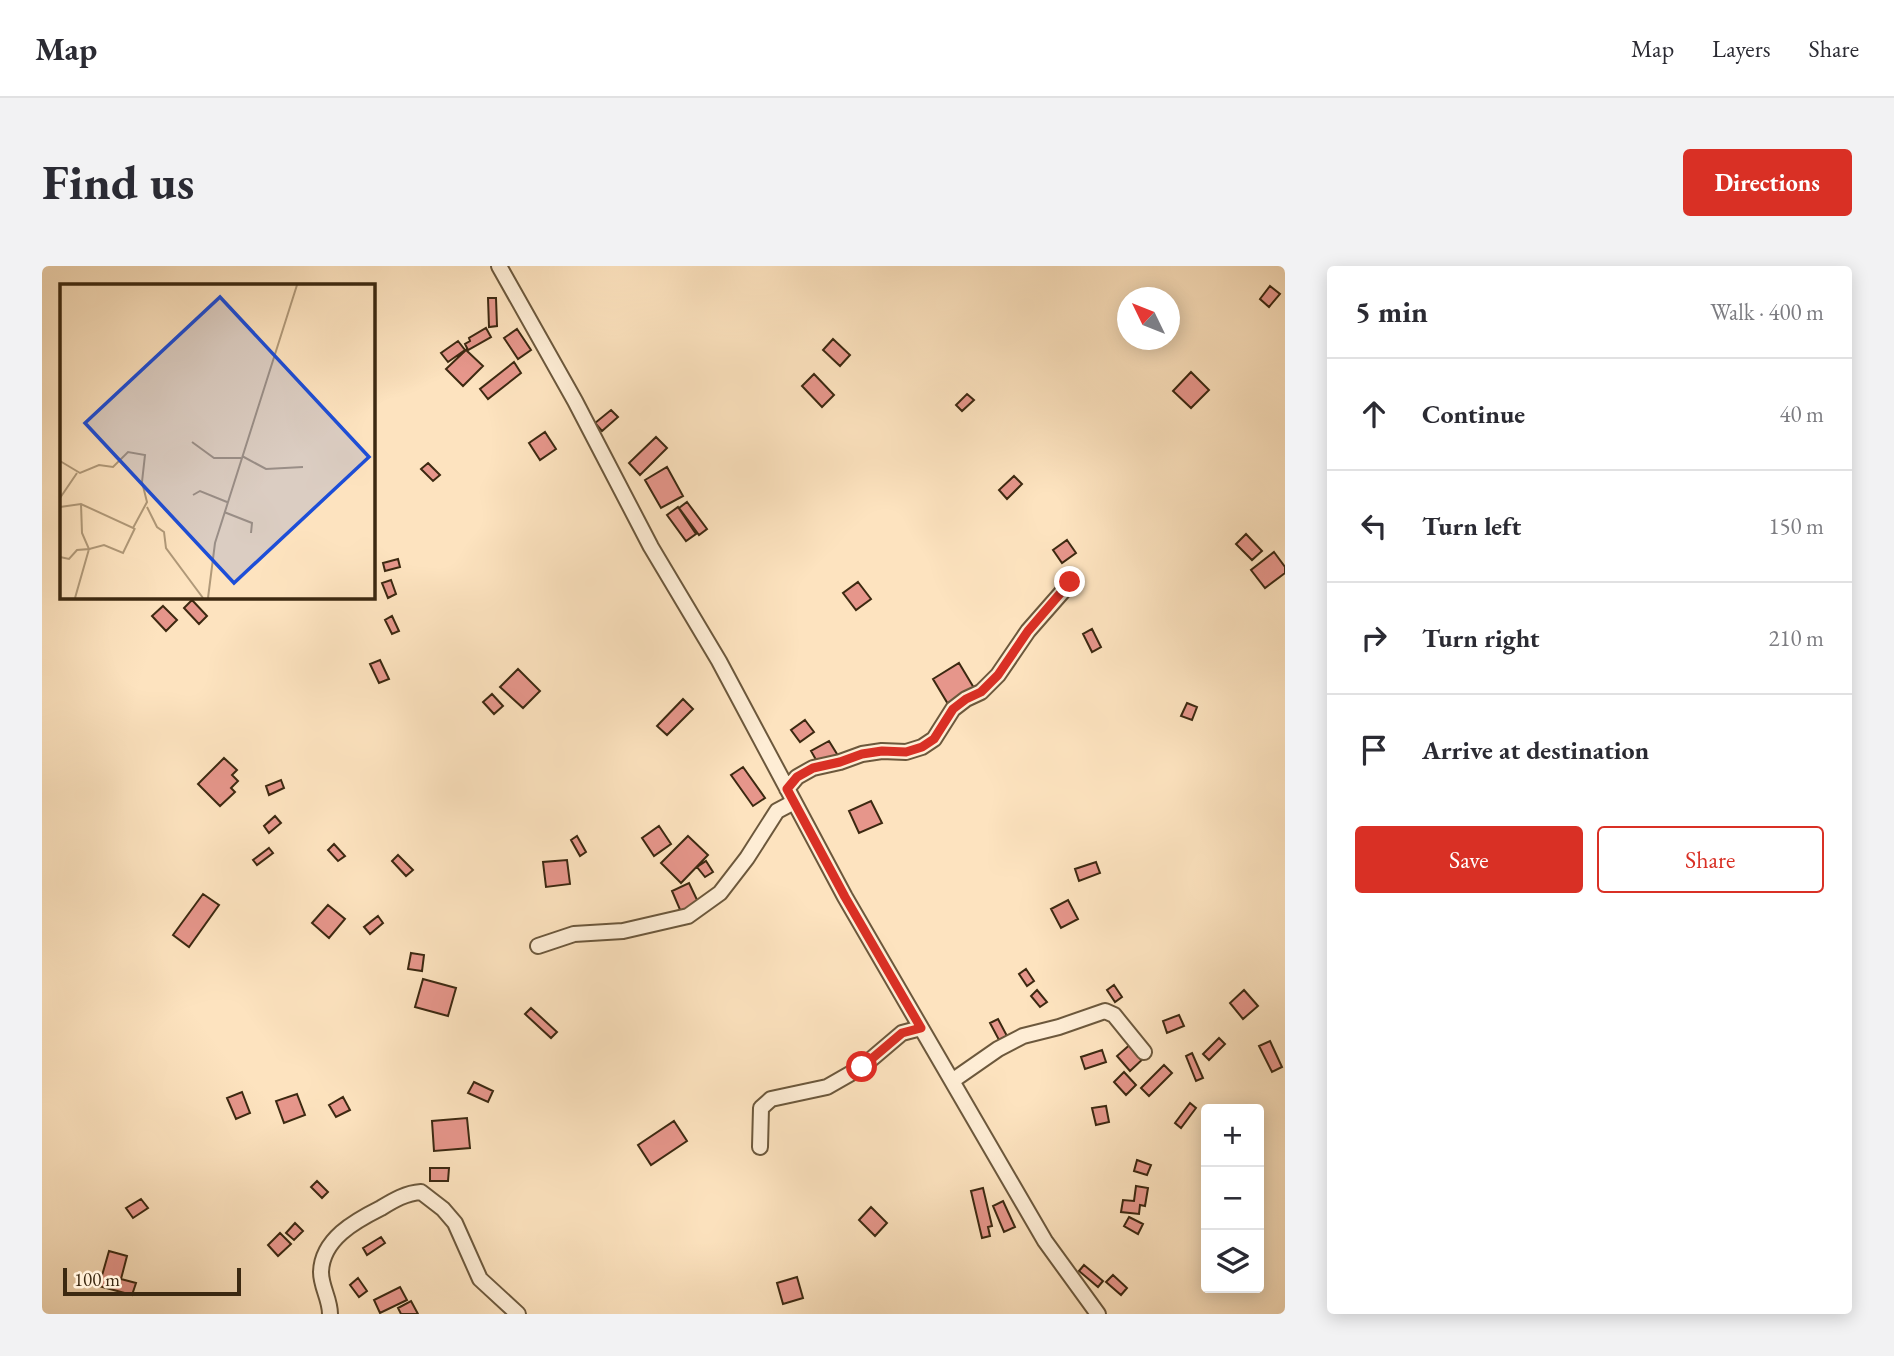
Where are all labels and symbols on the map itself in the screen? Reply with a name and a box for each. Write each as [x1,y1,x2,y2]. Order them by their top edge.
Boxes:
inset map [60,284,374,598]
north arrow [1117,287,1180,350]
route end [1054,566,1085,597]
route start [846,1051,877,1082]
scale bar [63,1265,242,1297]

